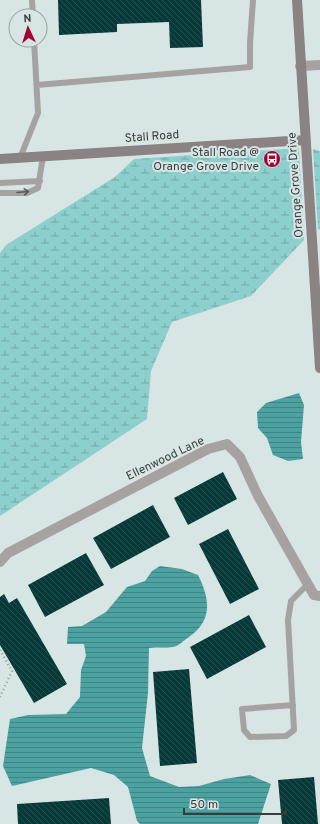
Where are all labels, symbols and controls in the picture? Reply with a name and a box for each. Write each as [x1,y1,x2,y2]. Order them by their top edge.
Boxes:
north arrow [8,8,48,48]
text: N [23,12,32,26]
street label: Stall Road [124,127,180,147]
street label: Orange Grove Drive [284,132,308,238]
place label: Stall Road @ Orange Grove Drive [153,145,259,175]
bus stop icon: Stall Road @ Orange Grove Drive [262,149,282,169]
one-way arrow [16,189,29,196]
street label: Ellenwood Lane [124,433,207,485]
scale bar [184,790,286,816]
text: 50 m [190,797,218,813]

